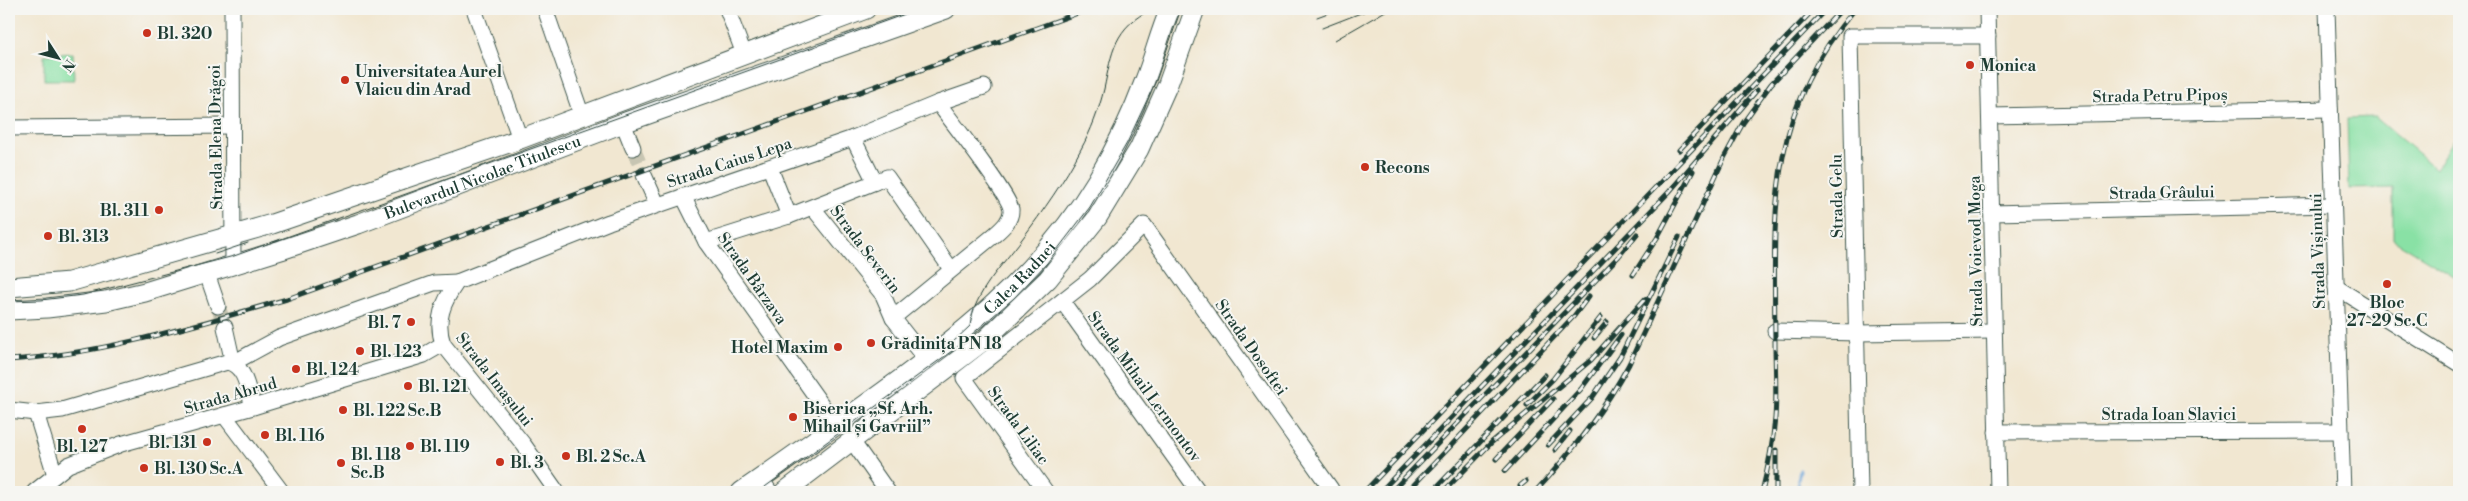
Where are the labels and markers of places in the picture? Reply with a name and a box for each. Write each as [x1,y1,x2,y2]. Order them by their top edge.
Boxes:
place label: Bl. 320 [157,24,213,44]
marker: Bl. 320 [141,27,153,39]
place label: Monica [1980,56,2037,76]
marker: Monica [1964,59,1976,71]
place label: Universitatea Aurel Vlaicu din Arad [354,62,503,100]
marker: Universitatea Aurel Vlaicu din Arad [339,74,351,86]
place label: Recons [1375,158,1430,178]
marker: Recons [1359,161,1371,173]
place label: Bl. 311 [100,201,149,221]
marker: Bl. 311 [153,204,165,216]
place label: Bl. 313 [58,227,109,247]
marker: Bl. 313 [42,230,54,242]
marker: Bloc 27-29 Sc.C [2381,278,2393,290]
place label: Bloc 27-29 Sc.C [2347,293,2427,331]
place label: Bl. 7 [367,313,402,333]
marker: Bl. 7 [405,316,417,328]
place label: Grădinița PN 18 [881,334,1002,355]
marker: Grădinița PN 18 [865,337,877,349]
place label: Hotel Maxim [731,338,828,358]
marker: Hotel Maxim [832,341,844,353]
place label: Bl. 123 [370,342,422,362]
marker: Bl. 123 [354,345,366,357]
place label: Bl. 124 [306,360,359,380]
marker: Bl. 124 [290,363,302,375]
place label: Bl. 121 [418,377,468,397]
marker: Bl. 121 [402,380,414,392]
place label: Biserica „Sf. Arh. Mihail și Gavriil” [803,399,933,438]
place label: Bl. 122 Sc.B [353,401,442,421]
marker: Bl. 122 Sc.B [337,404,349,416]
marker: Biserica „Sf. Arh. Mihail și Gavriil” [787,411,799,423]
marker: Bl. 127 [76,423,88,435]
place label: Bl. 116 [275,426,325,446]
marker: Bl. 116 [259,429,271,441]
place label: Bl. 131 [148,433,197,453]
marker: Bl. 131 [201,436,213,448]
place label: Bl. 127 [56,437,108,457]
place label: Bl. 119 [420,437,470,457]
marker: Bl. 119 [404,440,416,452]
place label: Bl. 118 Sc.B [351,445,401,483]
place label: Bl. 2 Sc.A [576,447,647,467]
marker: Bl. 2 Sc.A [560,450,572,462]
place label: Bl. 3 [510,453,544,473]
marker: Bl. 3 [494,456,506,468]
marker: Bl. 118 Sc.B [335,457,347,469]
place label: Bl. 130 Sc.A [154,459,244,479]
marker: Bl. 130 Sc.A [138,462,150,474]

